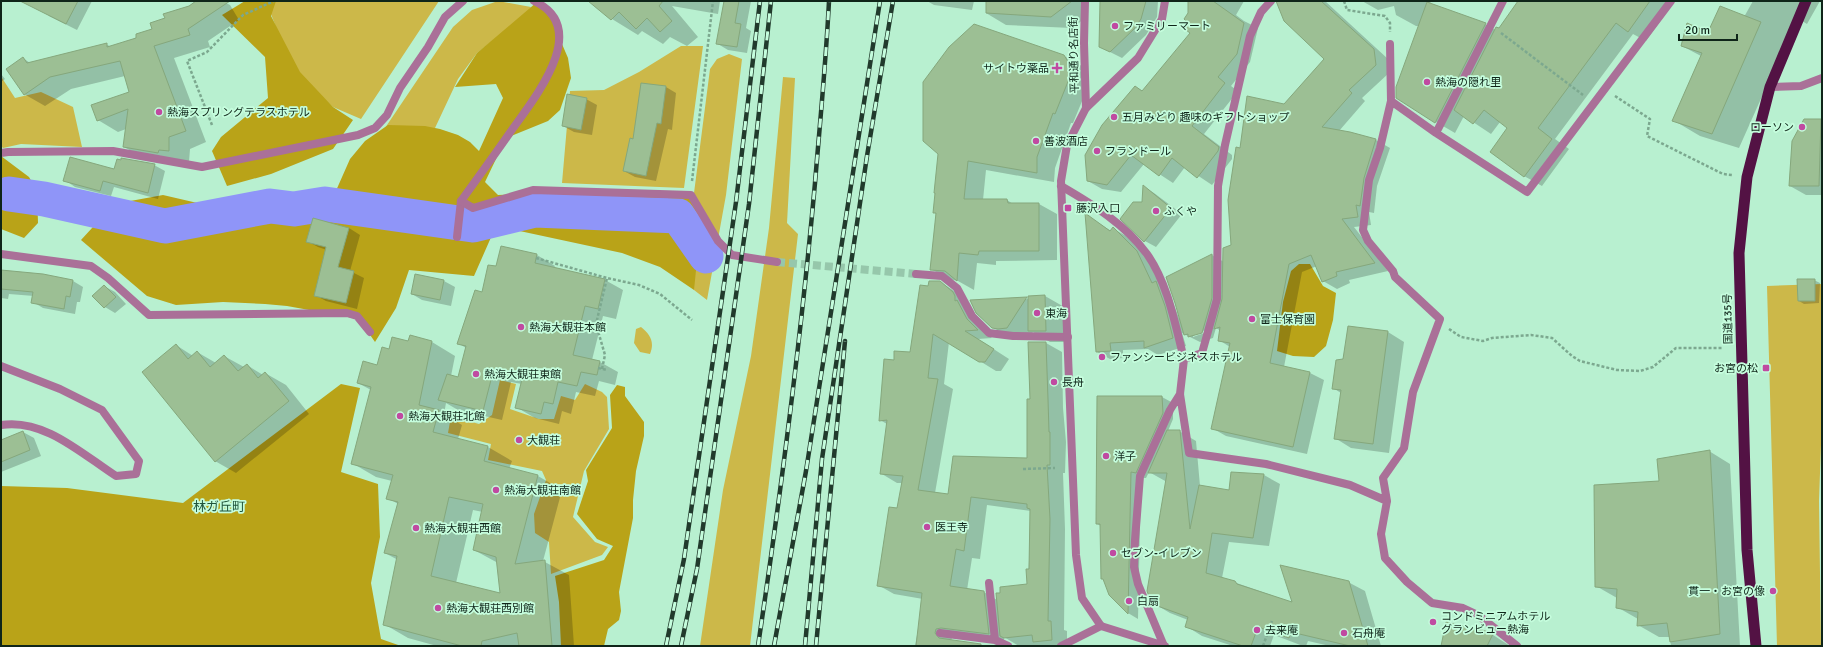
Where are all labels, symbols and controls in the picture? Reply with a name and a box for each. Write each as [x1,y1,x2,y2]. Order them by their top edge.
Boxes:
street label: 平和通り名店街 [1067,16,1081,94]
scale bar [1679,16,1737,42]
place label: ファミリーマート [1123,20,1211,33]
marker: ファミリーマート [1110,21,1120,31]
text: 20 m [1685,23,1710,38]
place label: サイトウ薬品 [983,62,1049,75]
marker: サイトウ薬品 [1052,63,1062,73]
place label: 熱海の隠れ里 [1435,76,1501,89]
marker: 熱海の隠れ里 [1422,77,1432,87]
place label: 熱海スプリングテラスホテル [167,106,310,119]
marker: 熱海スプリングテラスホテル [154,107,164,117]
place label: 五月みどり 趣味のギフトショップ [1122,111,1289,124]
marker: 五月みどり 趣味のギフトショップ [1109,112,1119,122]
place label: ローソン [1750,121,1794,134]
marker: ローソン [1797,122,1807,132]
place label: 善波酒店 [1044,135,1088,148]
marker: 善波酒店 [1031,136,1041,146]
place label: フランドール [1105,145,1171,158]
marker: フランドール [1092,146,1102,156]
place label: 藤沢入口 [1076,202,1120,215]
marker: 藤沢入口 [1063,203,1073,213]
place label: ふくや [1164,205,1197,218]
marker: ふくや [1151,206,1161,216]
street label: 国道135号 [1721,293,1735,345]
place label: 東海 [1045,307,1067,320]
marker: 東海 [1032,308,1042,318]
place label: 富士保育園 [1260,313,1315,326]
marker: 富士保育園 [1247,314,1257,324]
place label: 熱海大観荘本館 [529,321,606,334]
marker: 熱海大観荘本館 [516,322,526,332]
place label: ファンシービジネスホテル [1110,351,1242,364]
marker: ファンシービジネスホテル [1097,352,1107,362]
place label: お宮の松 [1714,362,1758,375]
marker: お宮の松 [1761,363,1771,373]
place label: 熱海大観荘東館 [484,368,561,381]
marker: 熱海大観荘東館 [471,369,481,379]
place label: 長舟 [1062,376,1084,389]
marker: 長舟 [1049,377,1059,387]
place label: 熱海大観荘北館 [408,410,485,423]
marker: 熱海大観荘北館 [395,411,405,421]
place label: 大観荘 [527,434,560,447]
marker: 大観荘 [514,435,524,445]
place label: 洋子 [1114,450,1136,463]
marker: 洋子 [1101,451,1111,461]
place label: 熱海大観荘南館 [504,484,581,497]
marker: 熱海大観荘南館 [491,485,501,495]
district label: 林ガ丘町 [193,499,245,515]
place label: 医王寺 [935,521,968,534]
place label: 熱海大観荘西館 [424,522,501,535]
marker: 医王寺 [922,522,932,532]
marker: 熱海大観荘西館 [411,523,421,533]
place label: セブン-イレブン [1121,547,1202,560]
marker: セブン-イレブン [1108,548,1118,558]
place label: 貫一・お宮の像 [1688,585,1765,598]
marker: 貫一・お宮の像 [1768,586,1778,596]
place label: 白扇 [1137,595,1159,608]
marker: 白扇 [1124,596,1134,606]
place label: 熱海大観荘西別館 [446,602,534,615]
marker: 熱海大観荘西別館 [433,603,443,613]
place label: コンドミニアムホテル グランビュー熱海 [1441,610,1550,636]
marker: コンドミニアムホテル グランビュー熱海 [1428,617,1438,627]
place label: 去来庵 [1265,624,1298,637]
marker: 去来庵 [1252,625,1262,635]
place label: 石舟庵 [1352,627,1385,640]
marker: 石舟庵 [1339,628,1349,638]

